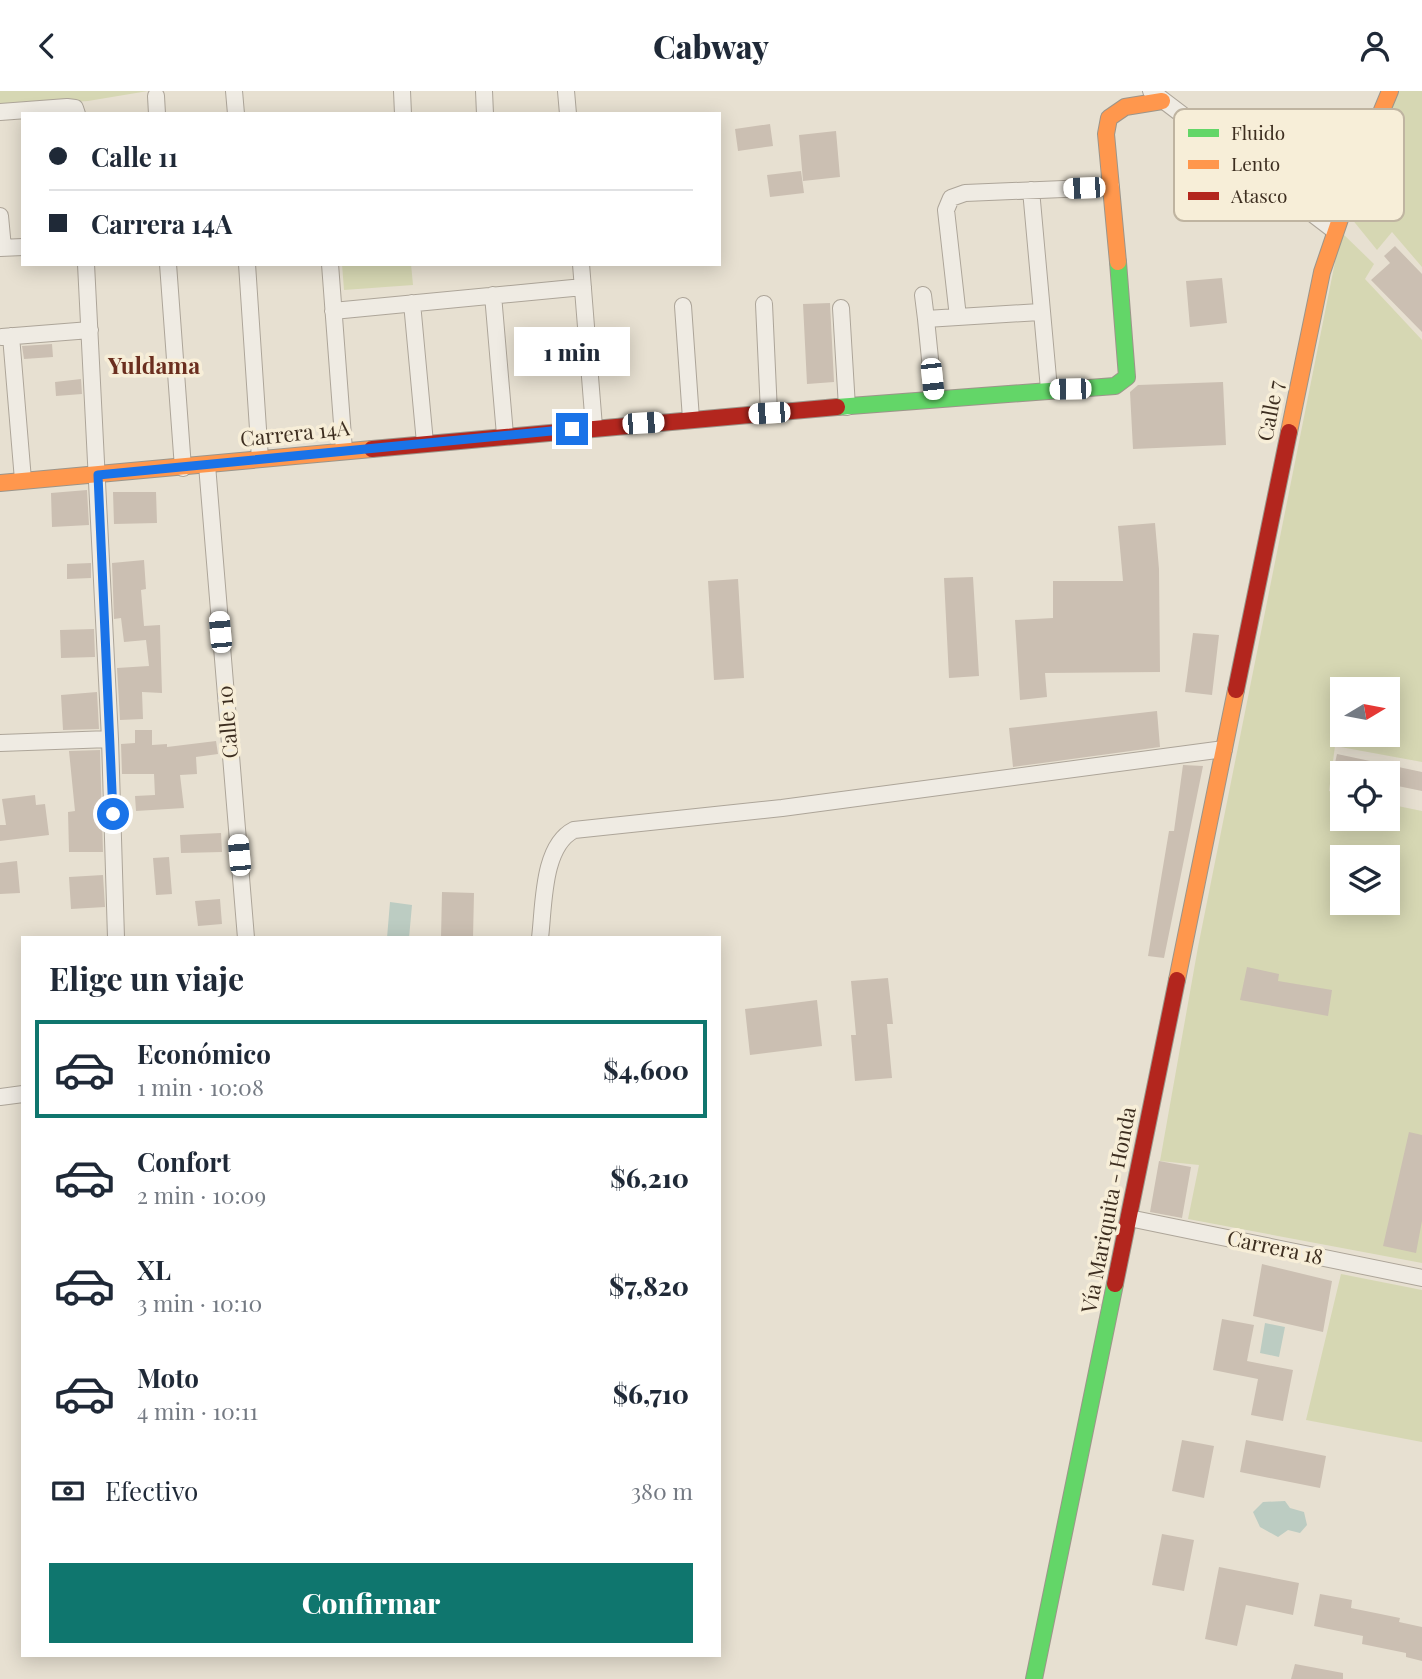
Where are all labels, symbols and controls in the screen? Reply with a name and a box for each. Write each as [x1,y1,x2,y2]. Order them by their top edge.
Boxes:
text: Cabway [653,24,769,67]
icon: back [28,27,66,65]
icon: person [1356,27,1394,65]
legend [1174,109,1404,221]
text: Fluido [1231,119,1285,145]
text: Calle 11 [91,139,178,174]
text: Lento [1231,150,1280,176]
car [1063,177,1106,199]
text: Atasco [1230,182,1287,208]
text: Carrera 14A [91,206,232,241]
callout: 1 min [514,327,630,377]
text: 1 min [544,336,600,367]
district label: Yuldama [107,349,200,380]
car [920,357,945,401]
car [1049,378,1092,400]
street label: Calle 7 [1249,378,1289,443]
car [748,401,791,425]
car [622,411,665,435]
street label: Carrera 14A [239,412,352,452]
route end [556,413,588,445]
car [208,610,233,654]
north arrow [1330,677,1400,747]
map controls [1330,677,1400,915]
street label: Calle 10 [209,685,243,760]
button: locate [1330,761,1400,831]
route start [97,798,129,830]
car [227,833,252,877]
button: layers [1330,845,1400,915]
text: Elige un viaje [49,956,244,999]
text: Económico [137,1036,271,1071]
icon: car [53,1038,116,1101]
text: $4,600 [603,1052,689,1087]
text: 1 min · 10:08 [137,1071,264,1102]
street label: Vía Mariquita - Honda [1073,1103,1141,1316]
text: Confort [137,1144,231,1179]
icon: car [53,1146,116,1209]
text: $6,210 [610,1160,689,1195]
text: 2 min · 10:09 [137,1179,266,1210]
street label: Carrera 18 [1225,1222,1326,1270]
text: XL [137,1252,171,1287]
icon: car [53,1254,116,1317]
text: $7,820 [609,1268,689,1303]
text: 3 min · 10:10 [137,1287,262,1318]
text: Moto [137,1360,199,1395]
icon: car [53,1362,116,1425]
text: $6,710 [613,1376,689,1411]
text: 4 min · 10:11 [137,1395,258,1426]
icon: cash [49,1472,87,1510]
text: Efectivo [105,1473,198,1508]
text: 380 m [631,1475,693,1506]
button: Confirmar [49,1563,693,1643]

